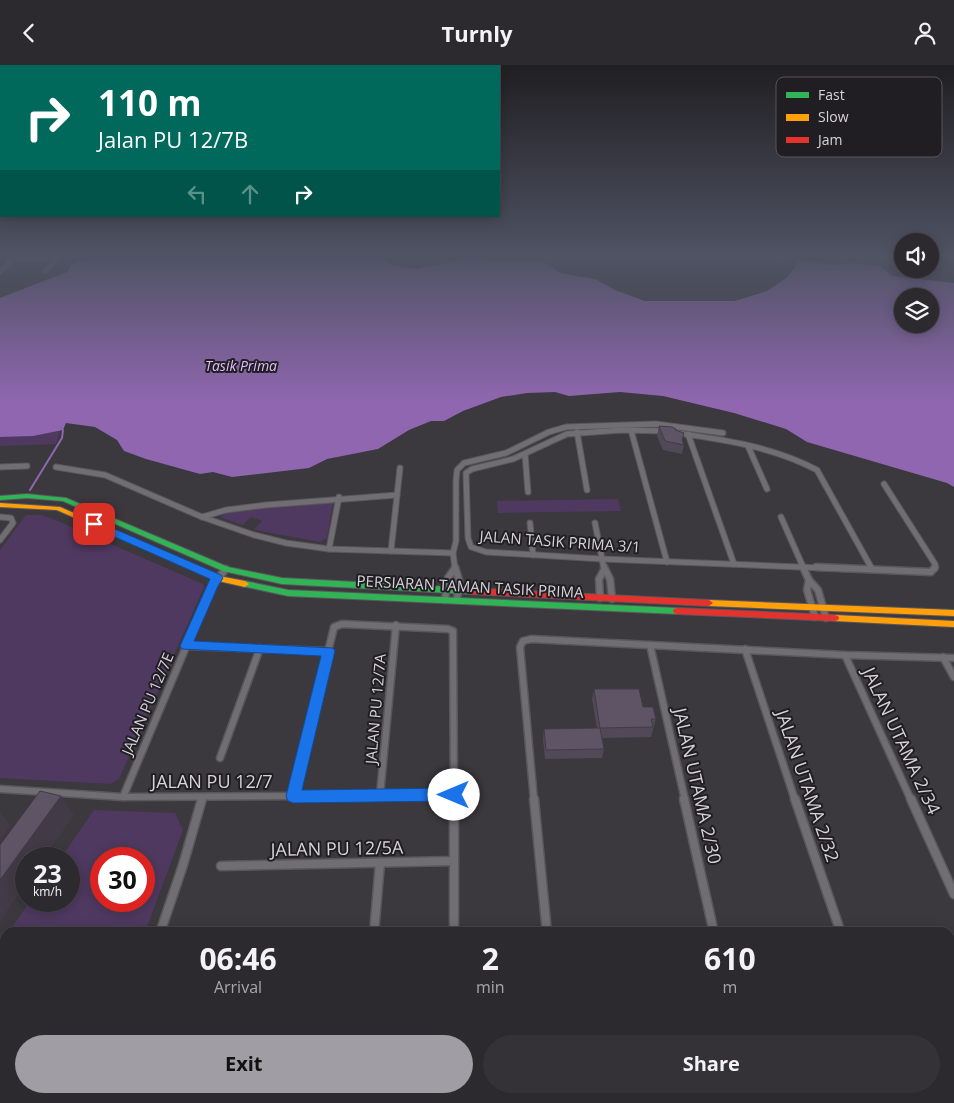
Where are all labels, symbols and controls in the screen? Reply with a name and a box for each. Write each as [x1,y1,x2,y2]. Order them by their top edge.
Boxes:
text: Turnly [442,18,512,48]
icon: back [15,19,43,47]
icon: person [911,19,939,47]
legend [776,77,942,157]
text: 110 m [98,79,202,126]
icon: right [15,85,80,150]
text: Fast [818,85,845,104]
text: Slow [818,107,849,126]
text: Jalan PU 12/7B [98,124,248,154]
text: Jam [816,130,843,149]
icon: left [183,180,211,208]
icon: ahead [236,180,264,208]
icon: right [289,180,317,208]
map controls [894,233,939,333]
button: sound [894,233,939,278]
button: layers [894,288,939,333]
water label: Tasik Prima [205,356,277,375]
pin [73,503,115,545]
icon: arrive [80,510,108,538]
street label: JALAN TASIK PRIMA 3/1 [477,525,641,557]
street label: PERSIARAN TAMAN TASIK PRIMA [356,570,584,602]
street label: JALAN PU 12/7E [116,649,178,760]
street label: JALAN PU 12/7A [360,652,390,767]
street label: JALAN UTAMA 2/34 [857,661,946,818]
street label: JALAN UTAMA 2/30 [668,703,728,866]
street label: JALAN UTAMA 2/32 [770,705,845,865]
position arrow [427,768,479,820]
street label: JALAN PU 12/7 [149,769,273,793]
street label: JALAN PU 12/5A [268,835,404,861]
speed limit sign: 30 [90,847,155,912]
text: 23 [33,856,62,890]
text: km/h [33,883,62,900]
text: 06:46 [199,938,277,979]
text: 2 [482,938,499,979]
text: 610 [704,938,756,979]
text: Arrival [214,976,262,998]
text: min [476,976,505,998]
text: m [722,976,737,998]
button: Exit [15,1035,473,1093]
button: Share [483,1035,940,1093]

